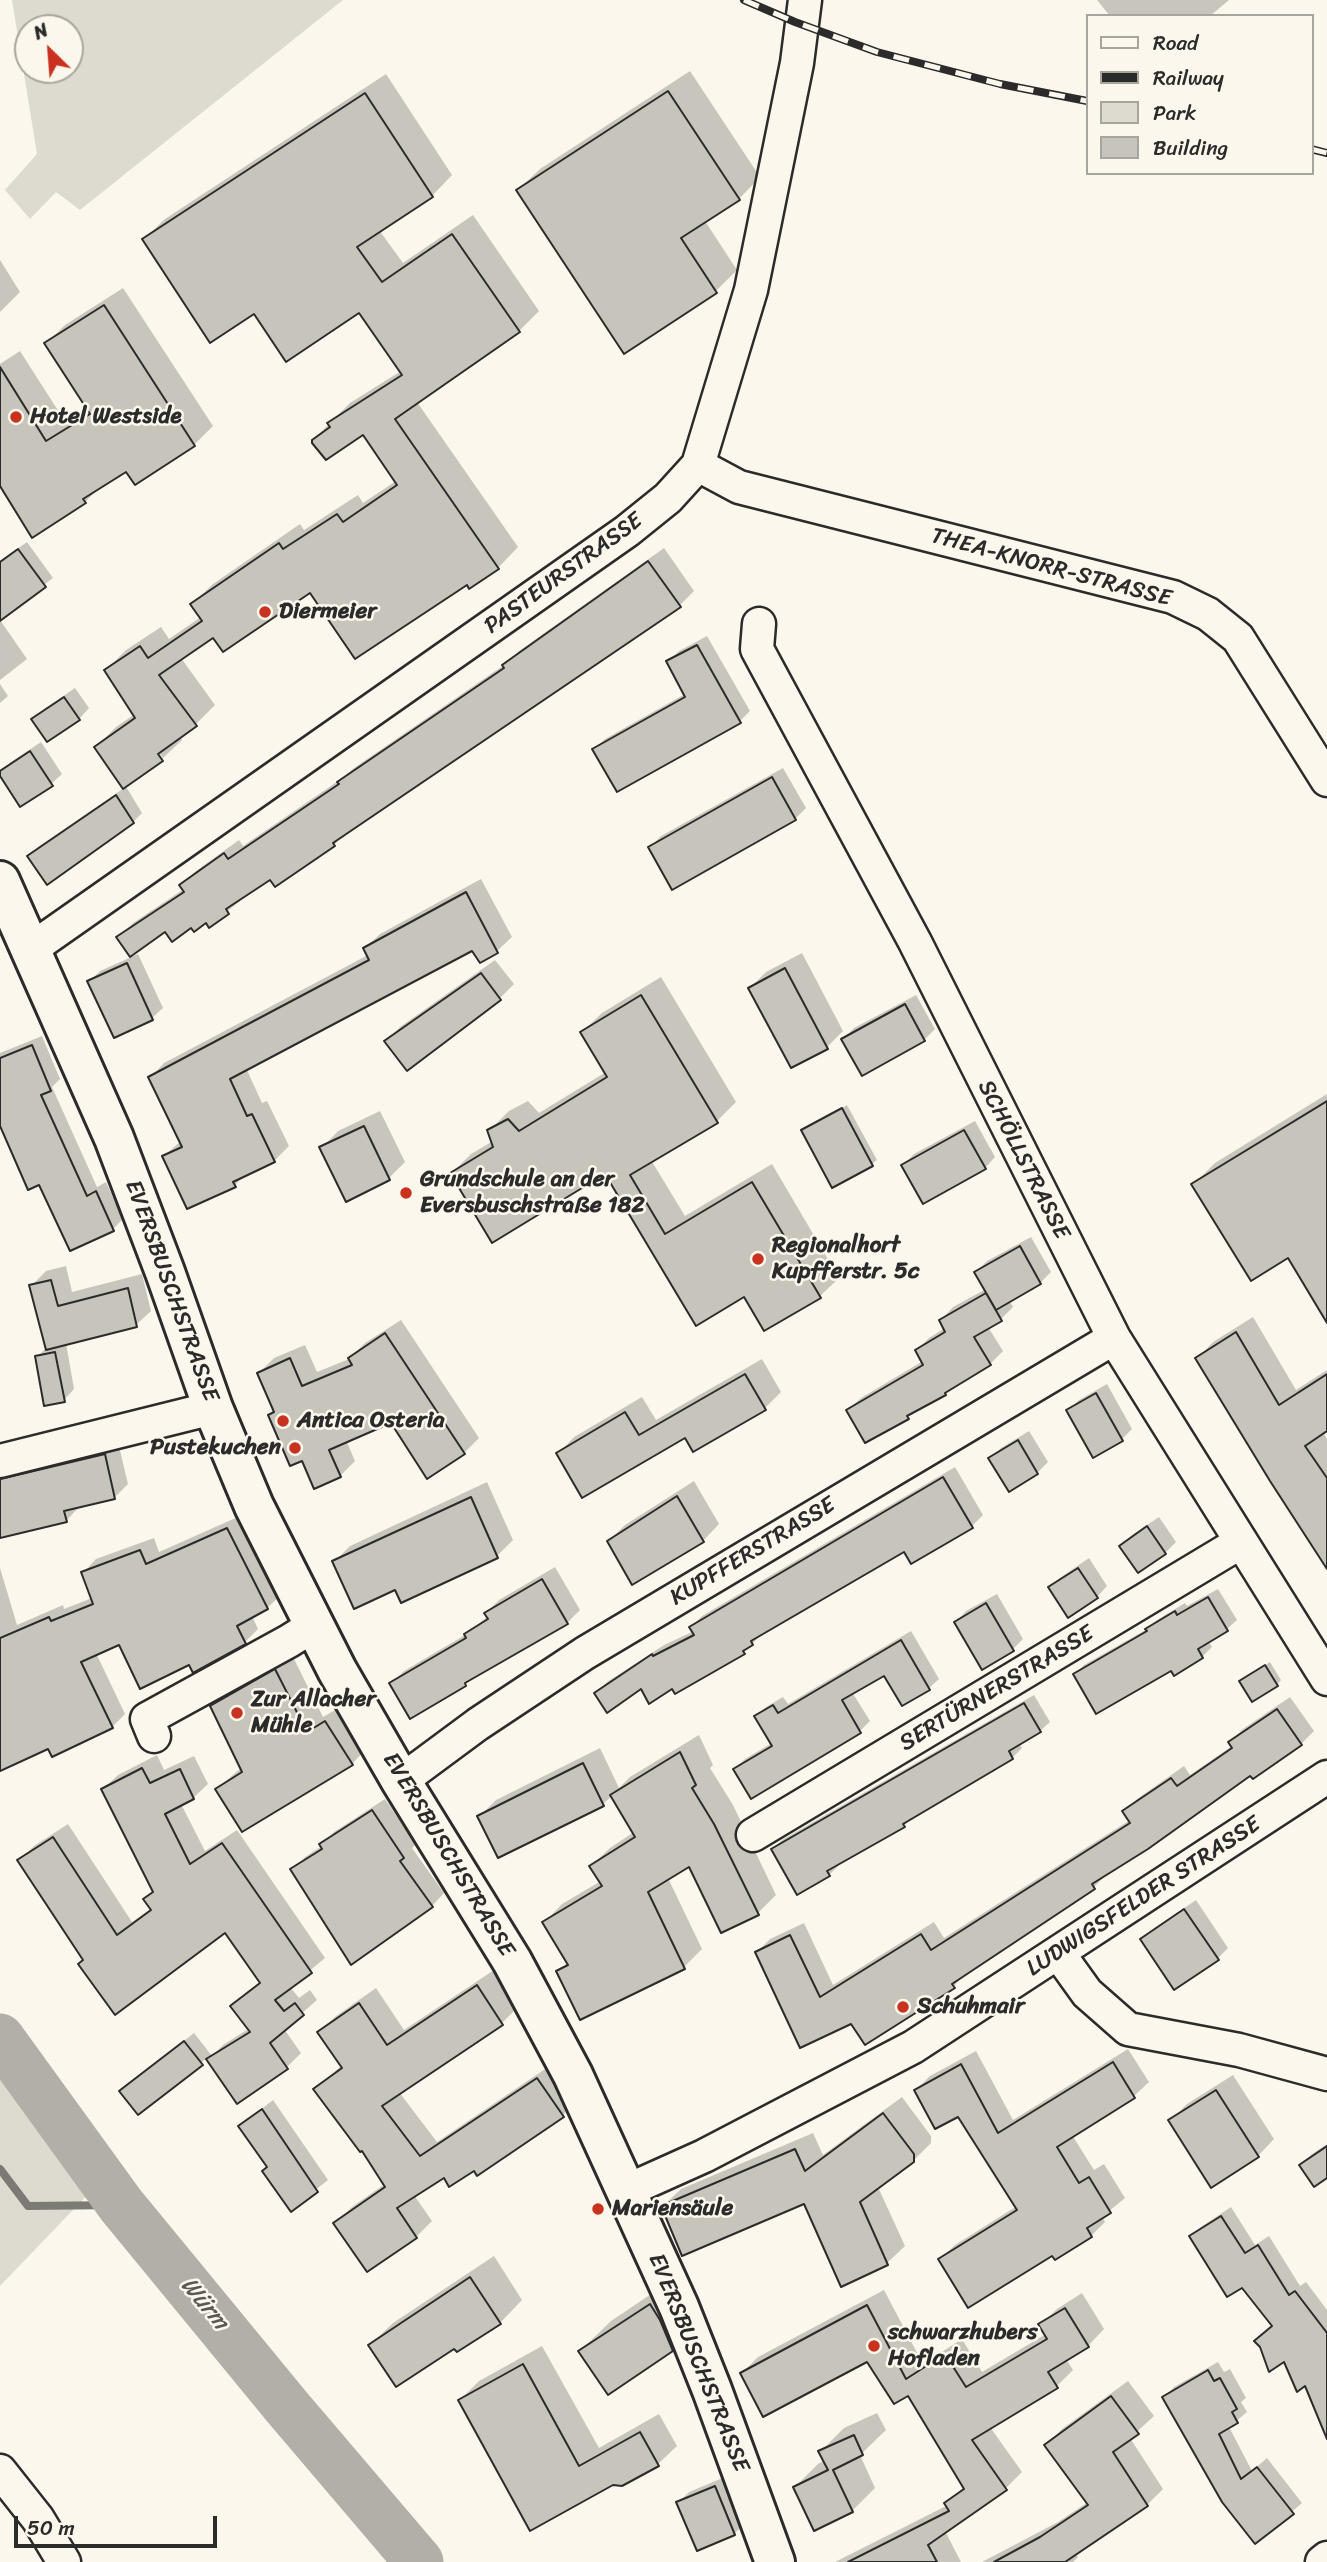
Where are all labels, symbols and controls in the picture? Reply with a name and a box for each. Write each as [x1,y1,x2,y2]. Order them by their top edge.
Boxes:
north arrow [14,14,84,84]
text: N [28,14,54,49]
legend [1086,14,1313,175]
text: Road [1153,24,1198,62]
text: Railway [1153,59,1224,97]
text: Park [1153,94,1196,132]
text: Building [1153,129,1228,167]
place label: Hotel Westside [30,403,182,431]
marker: Hotel Westside [8,409,24,425]
street label: PASTEURSTRASSE [480,507,648,641]
street label: THEA-KNORR-STRASSE [928,523,1174,613]
place label: Diermeier [279,598,377,626]
marker: Diermeier [257,604,273,620]
street label: SCHÖLLSTRASSE [971,1076,1075,1244]
place label: Grundschule an der Eversbuschstraße 182 [420,1166,645,1220]
street label: EVERSBUSCHSTRASSE [118,1177,224,1405]
marker: Grundschule an der Eversbuschstraße 182 [398,1185,414,1201]
place label: Regionalhort Kupfferstr. 5c [772,1232,919,1286]
marker: Regionalhort Kupfferstr. 5c [750,1251,766,1267]
place label: Antica Osteria [297,1407,445,1435]
marker: Antica Osteria [275,1413,291,1429]
place label: Pustekuchen [150,1434,281,1462]
marker: Pustekuchen [287,1440,303,1456]
street label: KUPFFERSTRASSE [665,1492,841,1612]
street label: SERTÜRNERSTRASSE [895,1620,1099,1758]
place label: Zur Allacher Mühle [251,1686,376,1740]
marker: Zur Allacher Mühle [229,1705,245,1721]
street label: EVERSBUSCHSTRASSE [376,1748,520,1962]
street label: LUDWIGSFELDER STRASSE [1022,1811,1266,1983]
place label: Schuhmair [917,1993,1024,2021]
marker: Schuhmair [895,1999,911,2015]
place label: Mariensäule [612,2195,733,2223]
marker: Mariensäule [590,2201,606,2217]
street label: EVERSBUSCHSTRASSE [641,2250,755,2476]
water label: Würm [174,2272,234,2336]
place label: schwarzhubers Hofladen [888,2319,1038,2373]
marker: schwarzhubers Hofladen [866,2338,882,2354]
scale bar [18,2502,220,2546]
text: 50 m [27,2509,75,2547]

